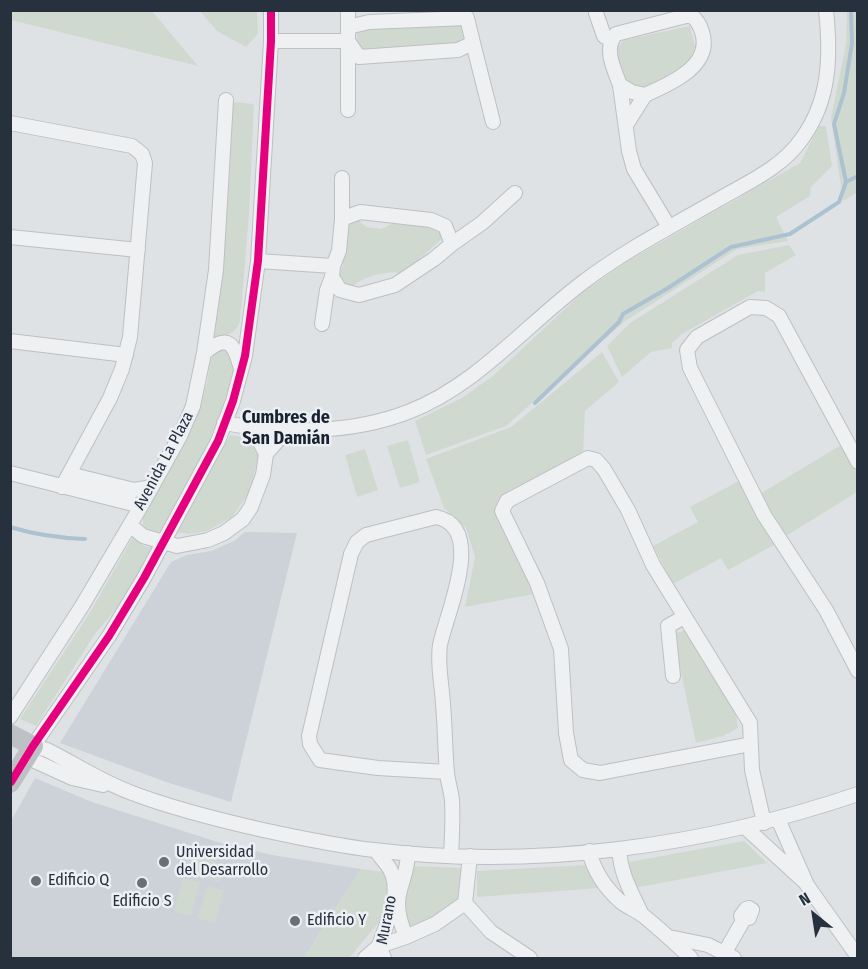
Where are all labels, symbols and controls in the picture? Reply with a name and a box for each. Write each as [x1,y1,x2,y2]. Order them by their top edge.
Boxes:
district label: Cumbres de San Damián [242,407,330,450]
street label: Avenida La Plaza [130,408,198,514]
place label: Universidad del Desarrollo [176,843,268,881]
marker: Universidad del Desarrollo [157,855,171,869]
place label: Edificio Q [48,871,109,891]
marker: Edificio Q [29,874,43,888]
marker: Edificio S [135,876,149,890]
north arrow [784,885,844,945]
text: N [796,888,814,910]
place label: Edificio S [112,892,172,912]
street label: Murano [373,894,401,946]
place label: Edificio Y [307,911,366,931]
marker: Edificio Y [288,914,302,928]

